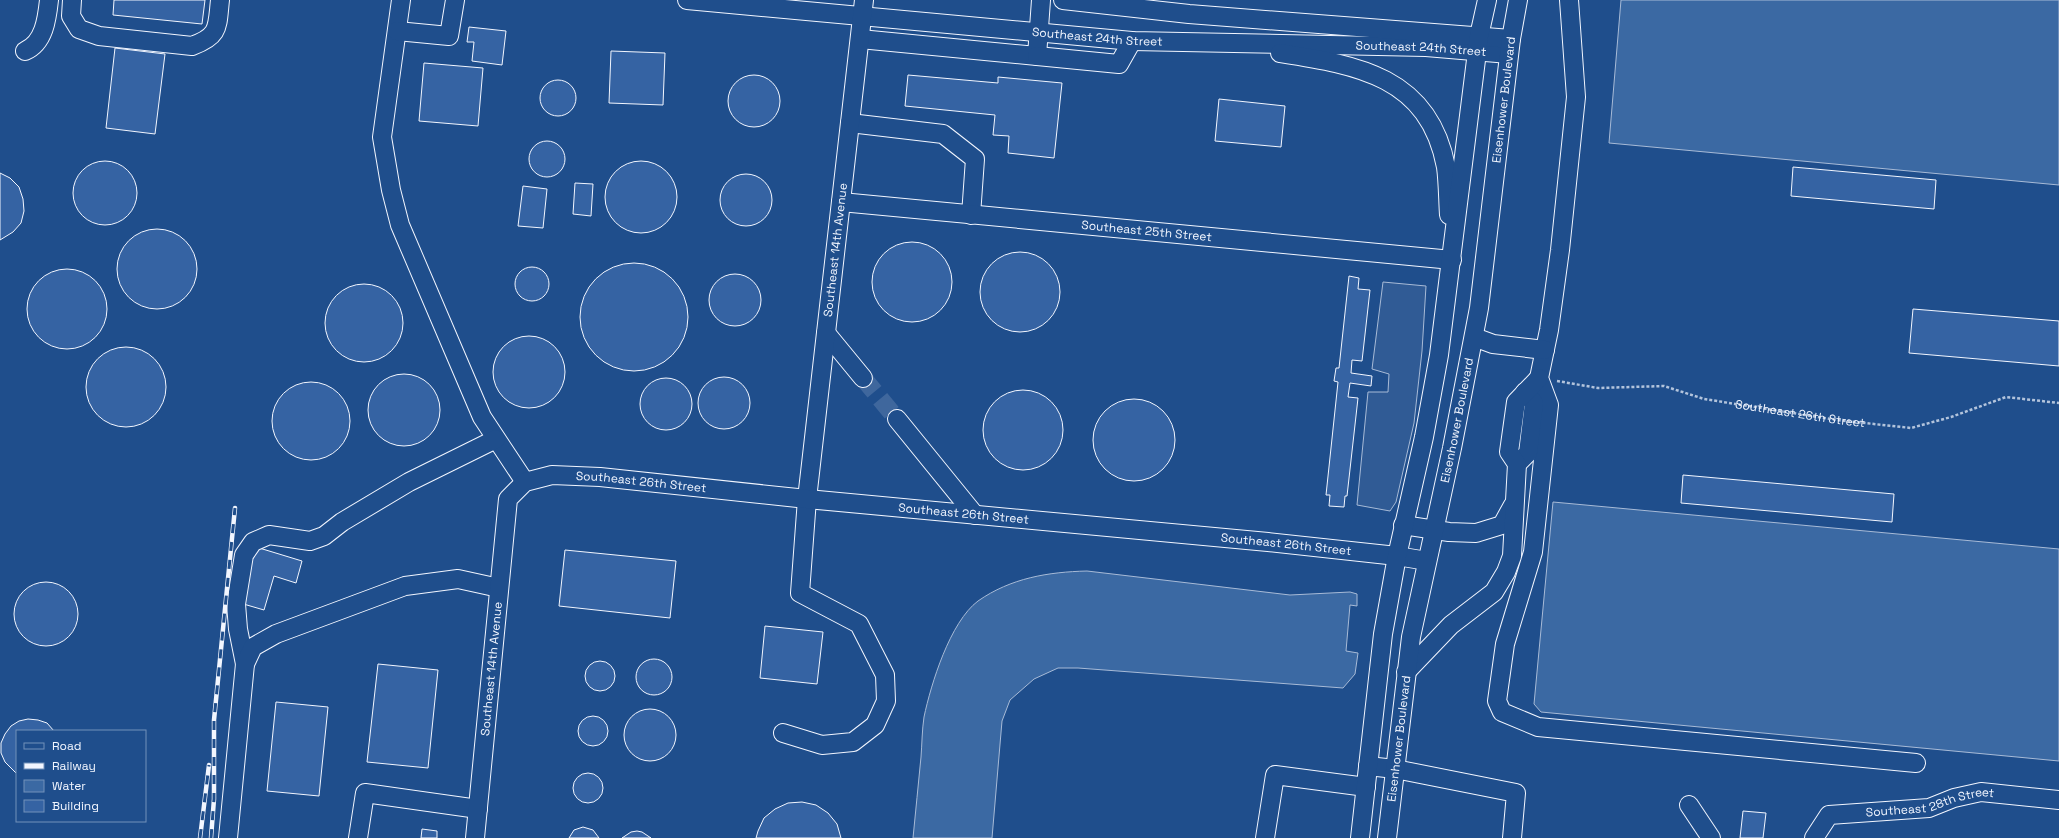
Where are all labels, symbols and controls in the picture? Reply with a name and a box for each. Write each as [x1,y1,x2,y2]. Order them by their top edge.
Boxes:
street label: Southeast 24th Street [1031,24,1163,50]
street label: Eisenhower Boulevard [1488,36,1519,164]
street label: Southeast 24th Street [1355,38,1487,60]
street label: Southeast 14th Avenue [820,182,851,318]
street label: Southeast 25th Street [1081,217,1213,245]
street label: Eisenhower Boulevard [1437,356,1477,484]
street label: Southeast 26th Street [1734,396,1866,431]
street label: Southeast 26th Street [576,468,707,496]
street label: Southeast 26th Street [898,500,1030,528]
street label: Southeast 26th Street [1220,530,1352,559]
street label: Southeast 14th Avenue [477,601,506,737]
street label: Eisenhower Boulevard [1383,675,1414,803]
legend [16,730,146,822]
text: Road [52,738,81,754]
text: Railway [52,758,96,774]
text: Water [52,778,86,794]
street label: Southeast 28th Street [1865,784,1995,820]
text: Building [52,798,99,814]

